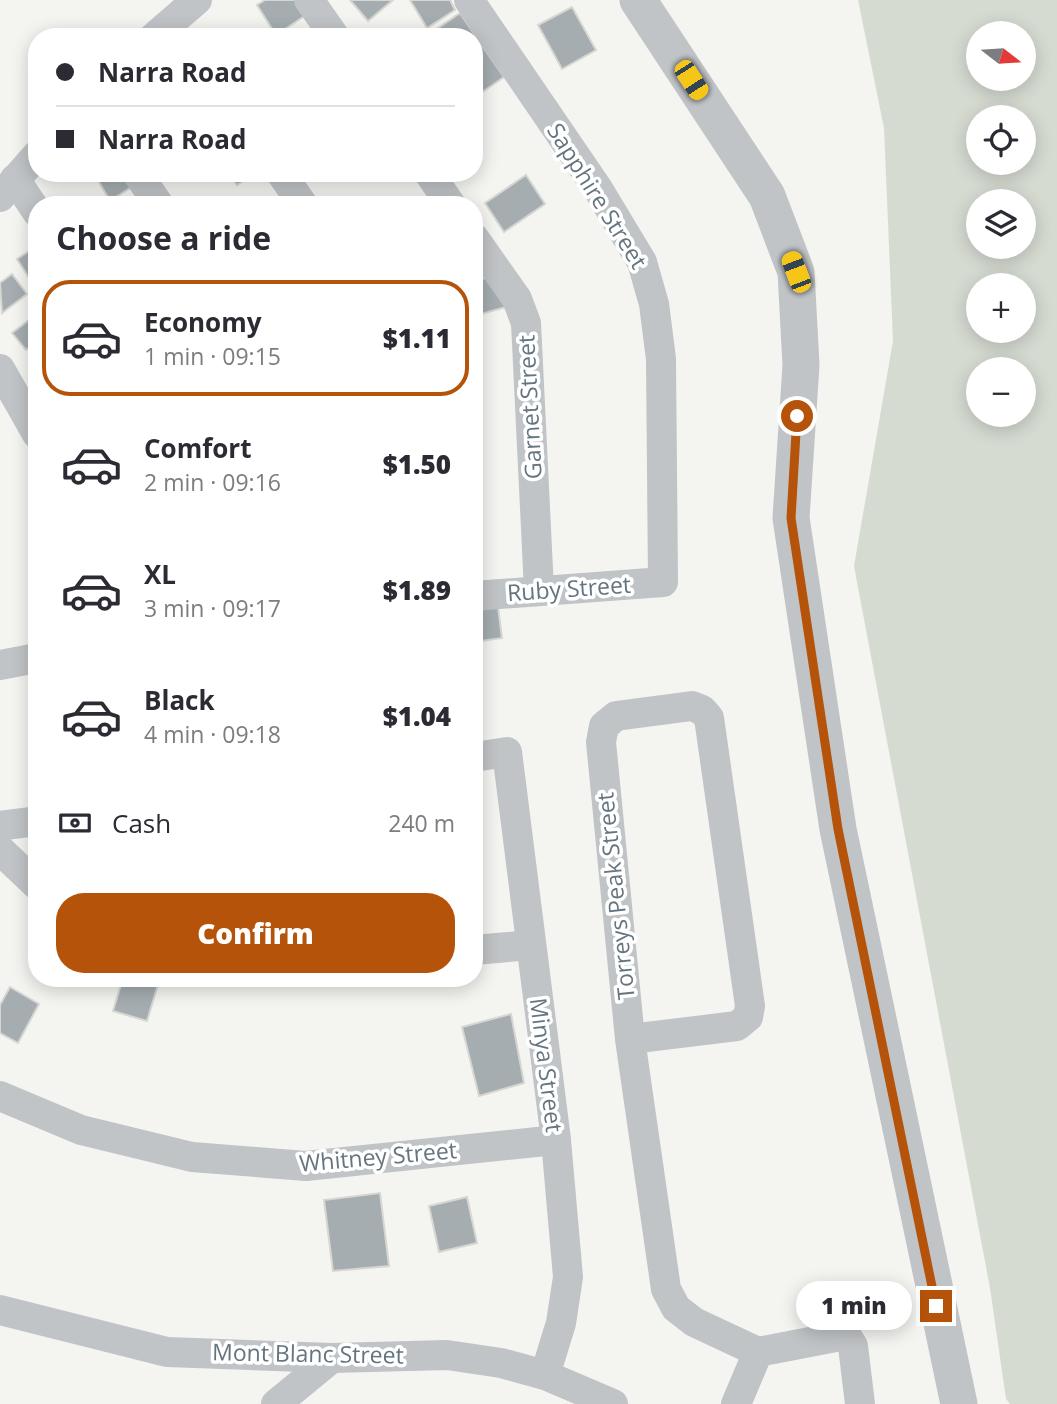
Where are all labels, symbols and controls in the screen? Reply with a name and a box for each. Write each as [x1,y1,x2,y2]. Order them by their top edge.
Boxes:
north arrow [966,21,1036,91]
map controls [966,21,1036,427]
text: Narra Road [98,54,246,90]
car [671,57,712,103]
button: locate [966,105,1036,175]
street label: Sapphire Street [540,117,655,274]
text: Narra Road [98,121,246,157]
button: layers [966,189,1036,259]
text: Choose a ride [56,216,271,259]
car [779,249,814,295]
button: + [966,273,1036,343]
text: Economy [144,304,262,340]
icon: car [60,307,123,370]
text: $1.11 [383,320,451,356]
street label: Garnet Street [509,334,549,480]
text: 1 min · 09:15 [144,340,281,372]
button: − [966,357,1036,427]
route start [781,400,813,432]
text: Comfort [144,430,251,466]
icon: car [60,433,123,496]
text: $1.50 [383,446,451,482]
text: 2 min · 09:16 [144,466,281,498]
text: XL [144,556,176,592]
icon: car [60,559,123,622]
street label: Ruby Street [506,568,632,608]
text: $1.89 [383,572,451,608]
text: 3 min · 09:17 [144,592,281,624]
text: Black [144,682,215,718]
icon: car [60,685,123,748]
text: $1.04 [383,698,451,734]
text: 4 min · 09:18 [144,718,281,750]
street label: Torreys Peak Street [588,791,642,1001]
icon: cash [56,804,94,842]
text: Cash [112,805,171,841]
text: 240 m [388,807,455,839]
button: Confirm [56,893,455,973]
street label: Minya Street [523,996,571,1134]
street label: Whitney Street [298,1133,458,1179]
callout: 1 min [796,1282,912,1330]
text: 1 min [821,1289,887,1321]
route end [920,1290,952,1322]
street label: Mont Blanc Street [212,1335,404,1371]

